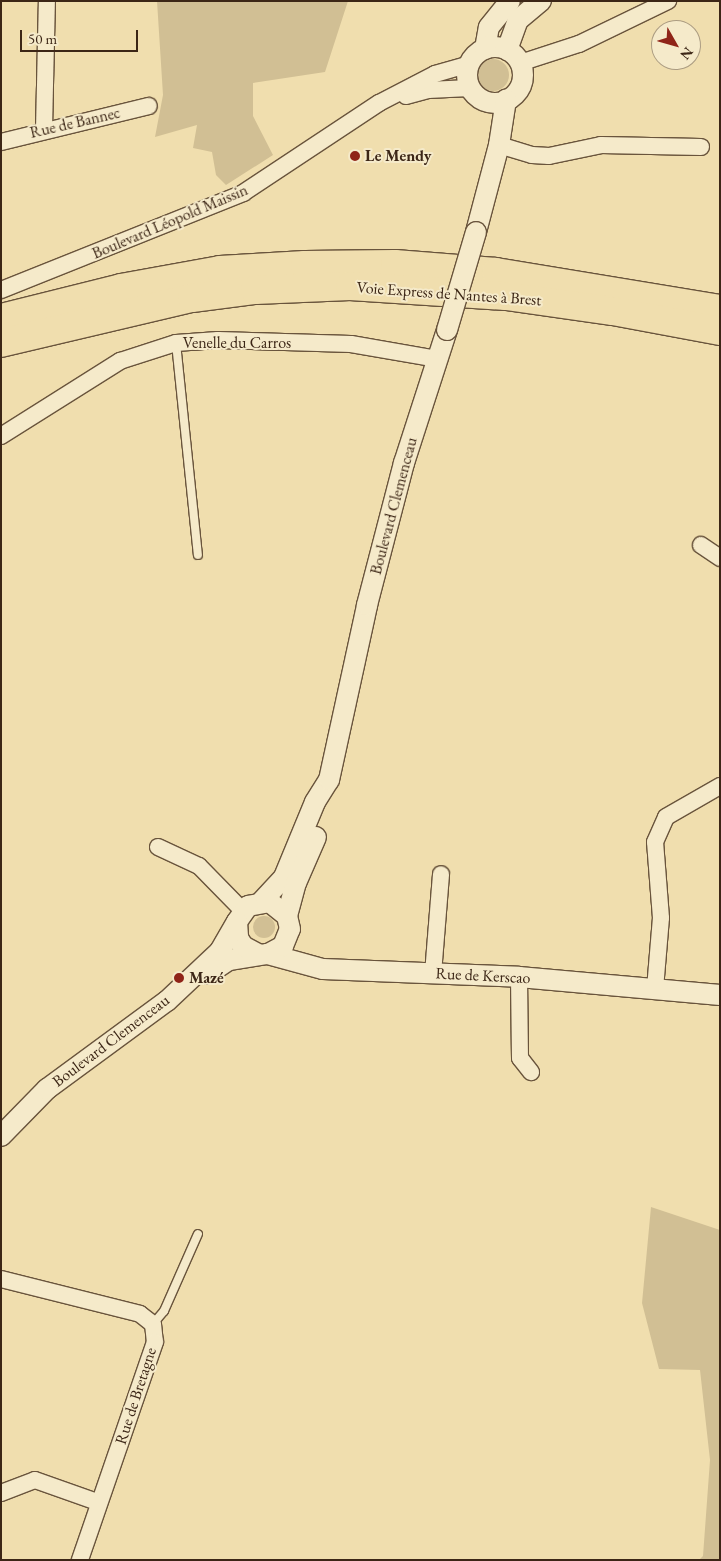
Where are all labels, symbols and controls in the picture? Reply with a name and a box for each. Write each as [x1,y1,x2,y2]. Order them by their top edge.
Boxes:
scale bar [22,20,140,52]
north arrow [651,20,701,70]
text: 50 m [28,29,57,48]
text: N [676,44,698,64]
street label: Rue de Bannec [28,103,122,143]
place label: Le Mendy [365,146,432,166]
marker: Le Mendy [349,150,361,162]
street label: Boulevard Léopold Maissin [89,181,251,263]
street label: Voie Express de Nantes à Brest [356,278,542,310]
street label: Venelle du Carros [183,333,291,353]
street label: Boulevard Clemenceau [366,435,422,577]
street label: Rue de Kerscao [435,964,531,988]
place label: Mazé [189,968,224,988]
marker: Mazé [173,972,185,984]
street label: Boulevard Clemenceau [49,991,173,1091]
street label: Rue de Bretagne [111,1345,161,1447]

